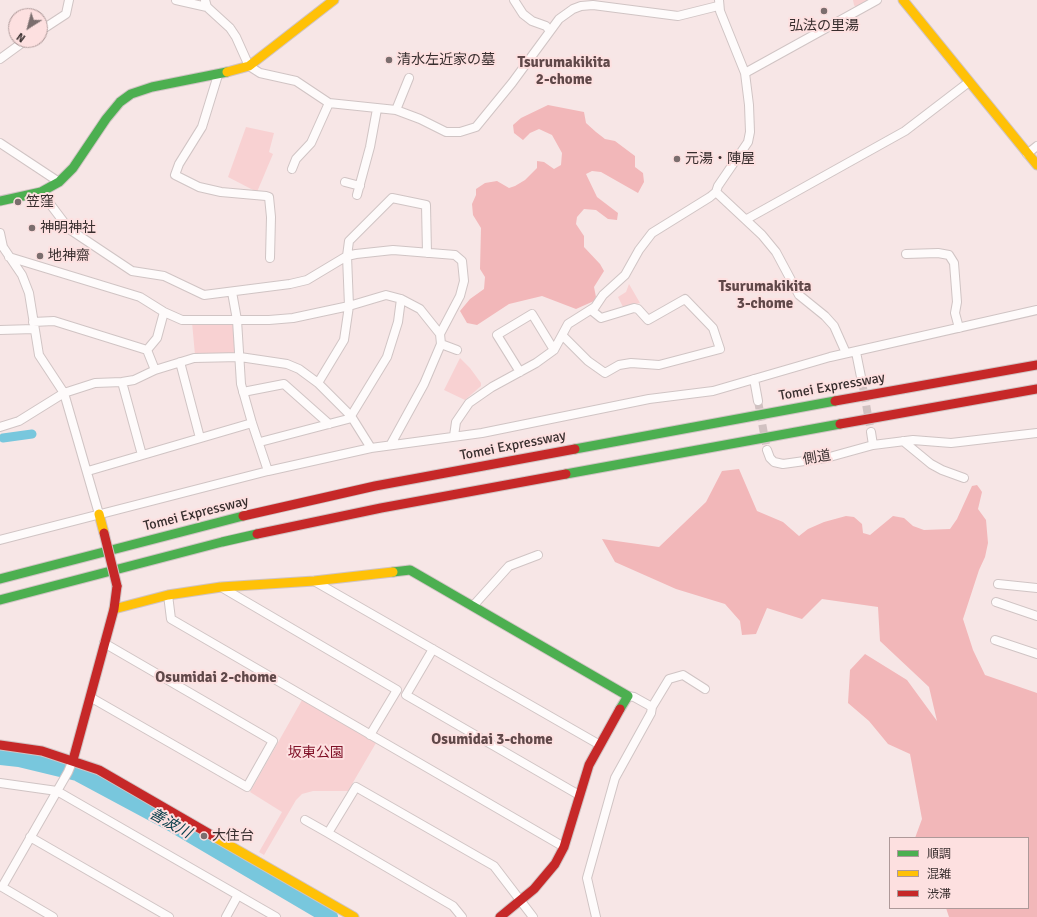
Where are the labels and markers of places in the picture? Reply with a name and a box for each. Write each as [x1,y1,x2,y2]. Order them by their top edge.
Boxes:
marker: 弘法の里湯 [819,6,829,16]
place label: 弘法の里湯 [789,18,859,34]
place label: 清水左近家の墓 [397,52,495,68]
marker: 清水左近家の墓 [384,55,394,65]
place label: 元湯・陣屋 [685,151,755,167]
marker: 元湯・陣屋 [672,154,682,164]
place label: 笠窪 [26,194,54,210]
marker: 笠窪 [13,197,23,207]
place label: 神明神社 [40,220,96,236]
marker: 神明神社 [27,223,37,233]
place label: 地神齋 [48,248,90,264]
marker: 地神齋 [35,251,45,261]
place label: 大住台 [212,828,254,844]
marker: 大住台 [199,831,209,841]

